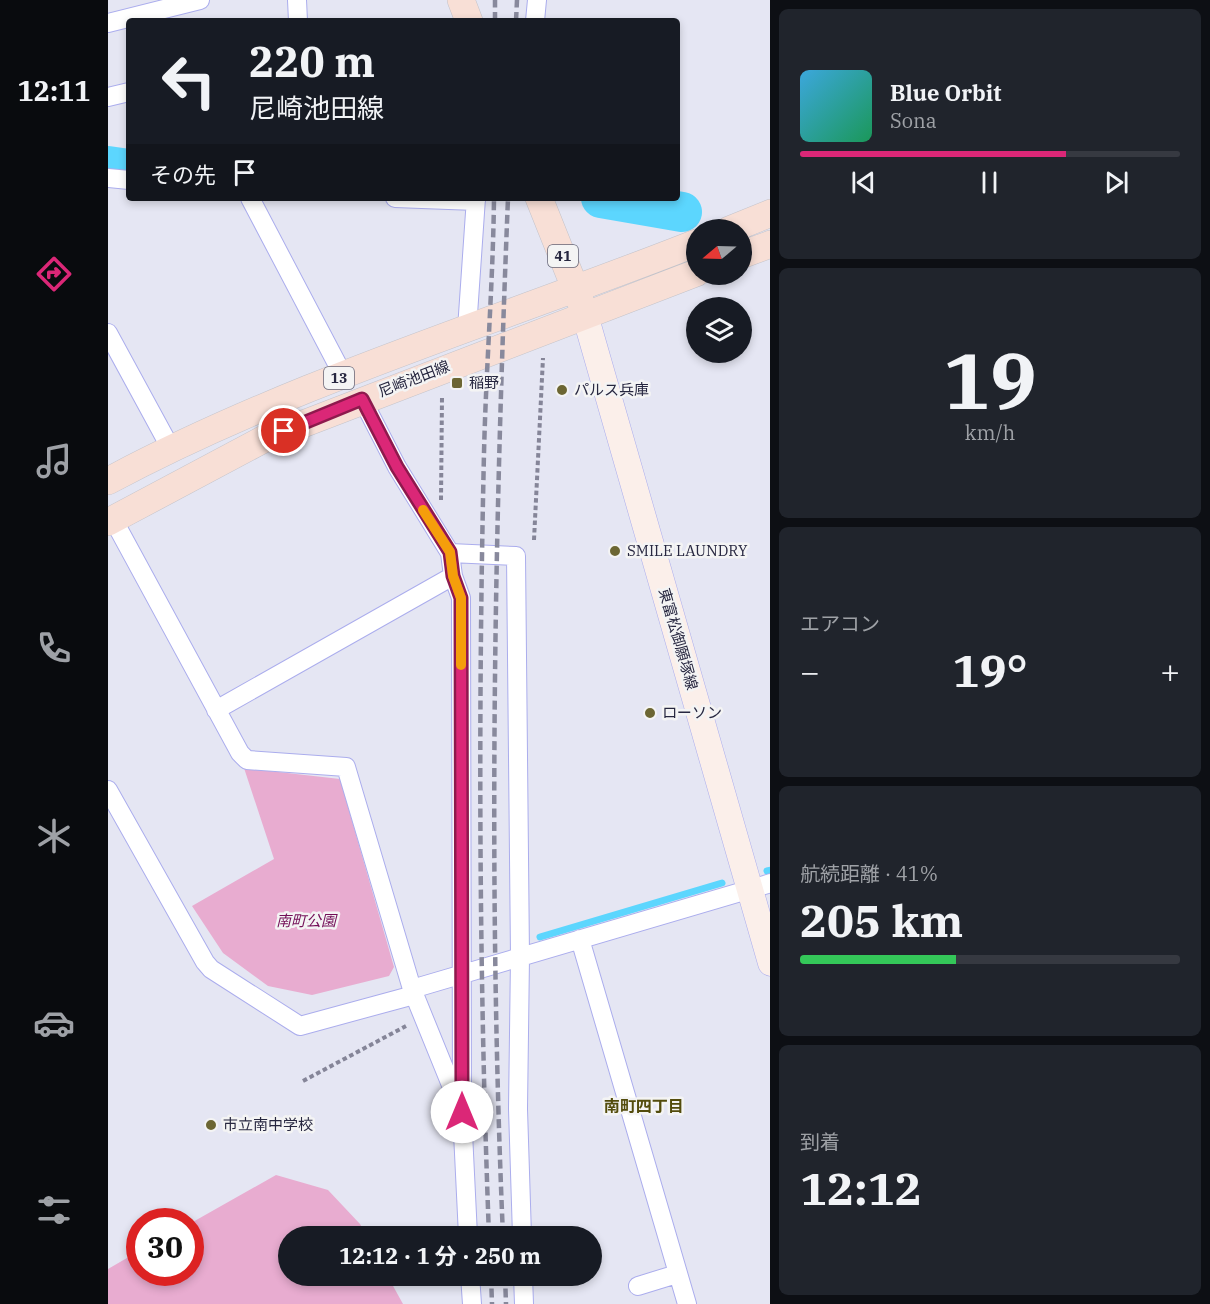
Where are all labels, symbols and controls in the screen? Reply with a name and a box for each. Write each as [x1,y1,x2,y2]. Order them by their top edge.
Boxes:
text: 220 m [249,34,375,89]
icon: left [150,42,228,120]
text: 12:11 [18,73,90,108]
text: Blue Orbit [890,78,1001,107]
text: 尼崎池田線 [249,90,384,125]
text: Sona [890,107,937,134]
icon: arrive [228,156,261,189]
text: その先 [150,160,216,189]
icon: previous [847,166,880,199]
icon: pause [973,166,1006,199]
icon: next [1100,166,1133,199]
north arrow [686,219,752,285]
map controls [686,219,752,363]
road number: 41 [548,245,578,267]
icon: directions [33,253,75,295]
button: layers [686,297,752,363]
text: 19 [943,329,1037,430]
street label: 尼崎池田線 [375,356,452,401]
road number: 13 [324,367,354,389]
place label: 稲野 [469,373,499,392]
marker: 稲野 [450,376,464,390]
place label: パルス兵庫 [574,380,649,399]
marker: パルス兵庫 [555,383,569,397]
pin [258,405,309,456]
icon: arrive [267,414,300,447]
text: km/h [965,419,1015,446]
icon: music [33,440,75,482]
place label: SMILE LAUNDRY [627,541,748,560]
marker: SMILE LAUNDRY [608,544,622,558]
street label: 東富松御願塚線 [655,586,702,692]
text: エアコン [800,610,880,637]
icon: phone [33,627,75,669]
text: 19° [952,641,1028,699]
text: − [800,650,820,693]
text: + [1160,650,1180,693]
place label: ローソン [662,703,722,722]
marker: ローソン [643,706,657,720]
icon: climate [33,815,75,857]
text: 航続距離 · 41% [800,860,938,887]
text: 205 km [800,891,963,949]
park label: 南町公園 [276,911,338,930]
icon: car [33,1002,75,1044]
position arrow [430,1080,494,1144]
district label: 南町四丁目 [604,1096,684,1116]
place label: 市立南中学校 [223,1115,313,1134]
marker: 市立南中学校 [204,1118,218,1132]
text: 到着 [800,1128,840,1155]
text: 12:12 [800,1159,922,1217]
icon: filters [33,1189,75,1231]
speed limit sign: 30 [126,1208,204,1286]
text: 12:12 · 1 分 · 250 m [339,1241,541,1270]

